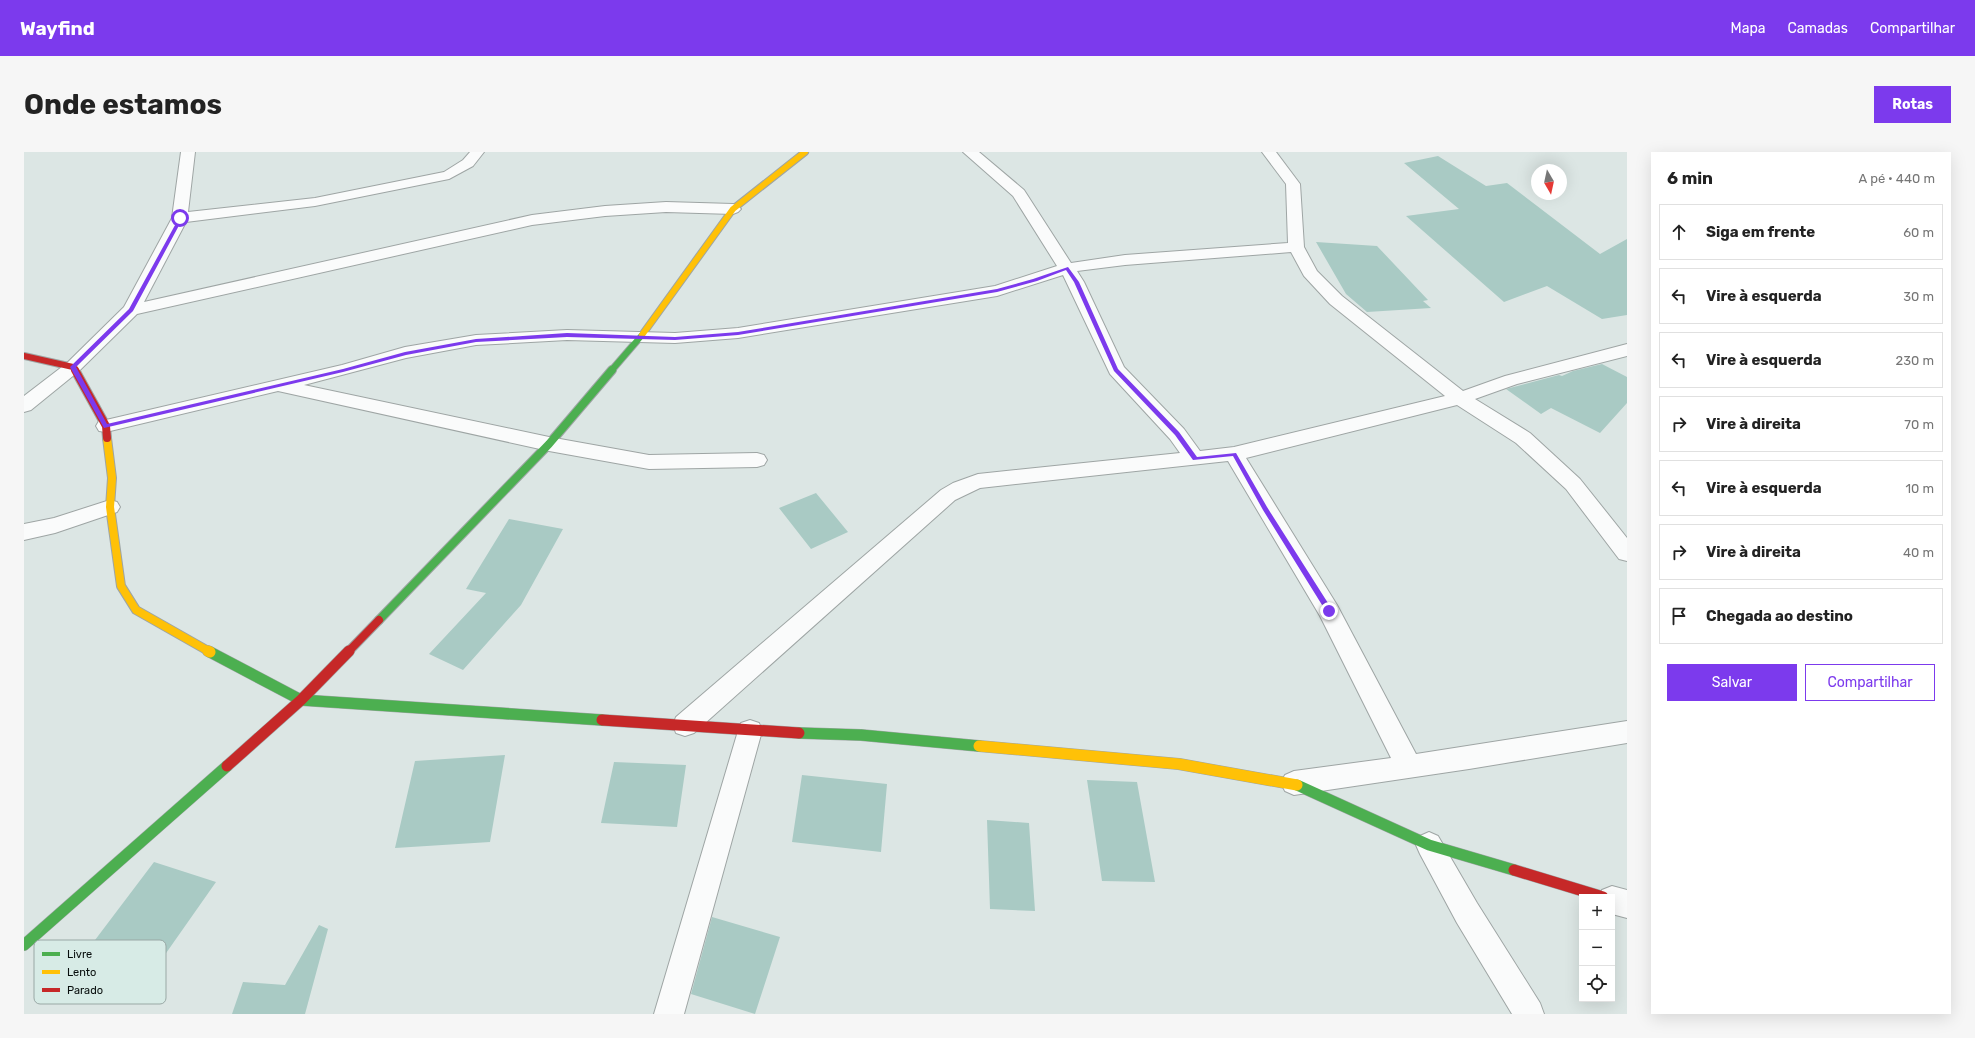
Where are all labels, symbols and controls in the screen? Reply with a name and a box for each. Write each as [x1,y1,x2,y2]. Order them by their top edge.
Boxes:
text: Wayfind [20,17,95,40]
text: Mapa [1731,20,1766,37]
text: Camadas [1788,20,1848,37]
text: Compartilhar [1870,20,1955,37]
button: Rotas [1874,86,1951,123]
text: Onde estamos [24,88,222,121]
north arrow [1531,164,1567,200]
text: 6 min [1667,168,1713,188]
text: A pé · 440 m [1859,171,1935,186]
route start [171,209,189,227]
icon: ahead [1668,221,1690,243]
text: Siga em frente [1706,223,1815,241]
text: 60 m [1903,225,1934,240]
icon: left [1668,285,1690,307]
text: Vire à esquerda [1706,287,1822,305]
text: 30 m [1903,289,1934,304]
icon: left [1668,349,1690,371]
text: Vire à esquerda [1706,351,1822,369]
text: 230 m [1896,353,1934,368]
icon: right [1668,413,1690,435]
text: Vire à direita [1706,415,1801,433]
text: 70 m [1904,417,1934,432]
icon: left [1668,477,1690,499]
text: Vire à esquerda [1706,479,1822,497]
text: 10 m [1905,481,1934,496]
icon: right [1668,541,1690,563]
text: Vire à direita [1706,543,1801,561]
text: 40 m [1903,545,1934,560]
route end [1320,602,1338,620]
icon: arrive [1668,605,1690,627]
text: Chegada ao destino [1706,607,1853,625]
button: Salvar [1667,664,1797,701]
button: Compartilhar [1805,664,1935,701]
map controls [1579,894,1615,1002]
button: + [1579,894,1615,930]
button: − [1579,930,1615,966]
legend [34,940,166,1004]
text: Livre [67,948,92,961]
text: Lento [67,966,96,979]
button: locate [1579,966,1615,1002]
text: Parado [67,984,103,997]

